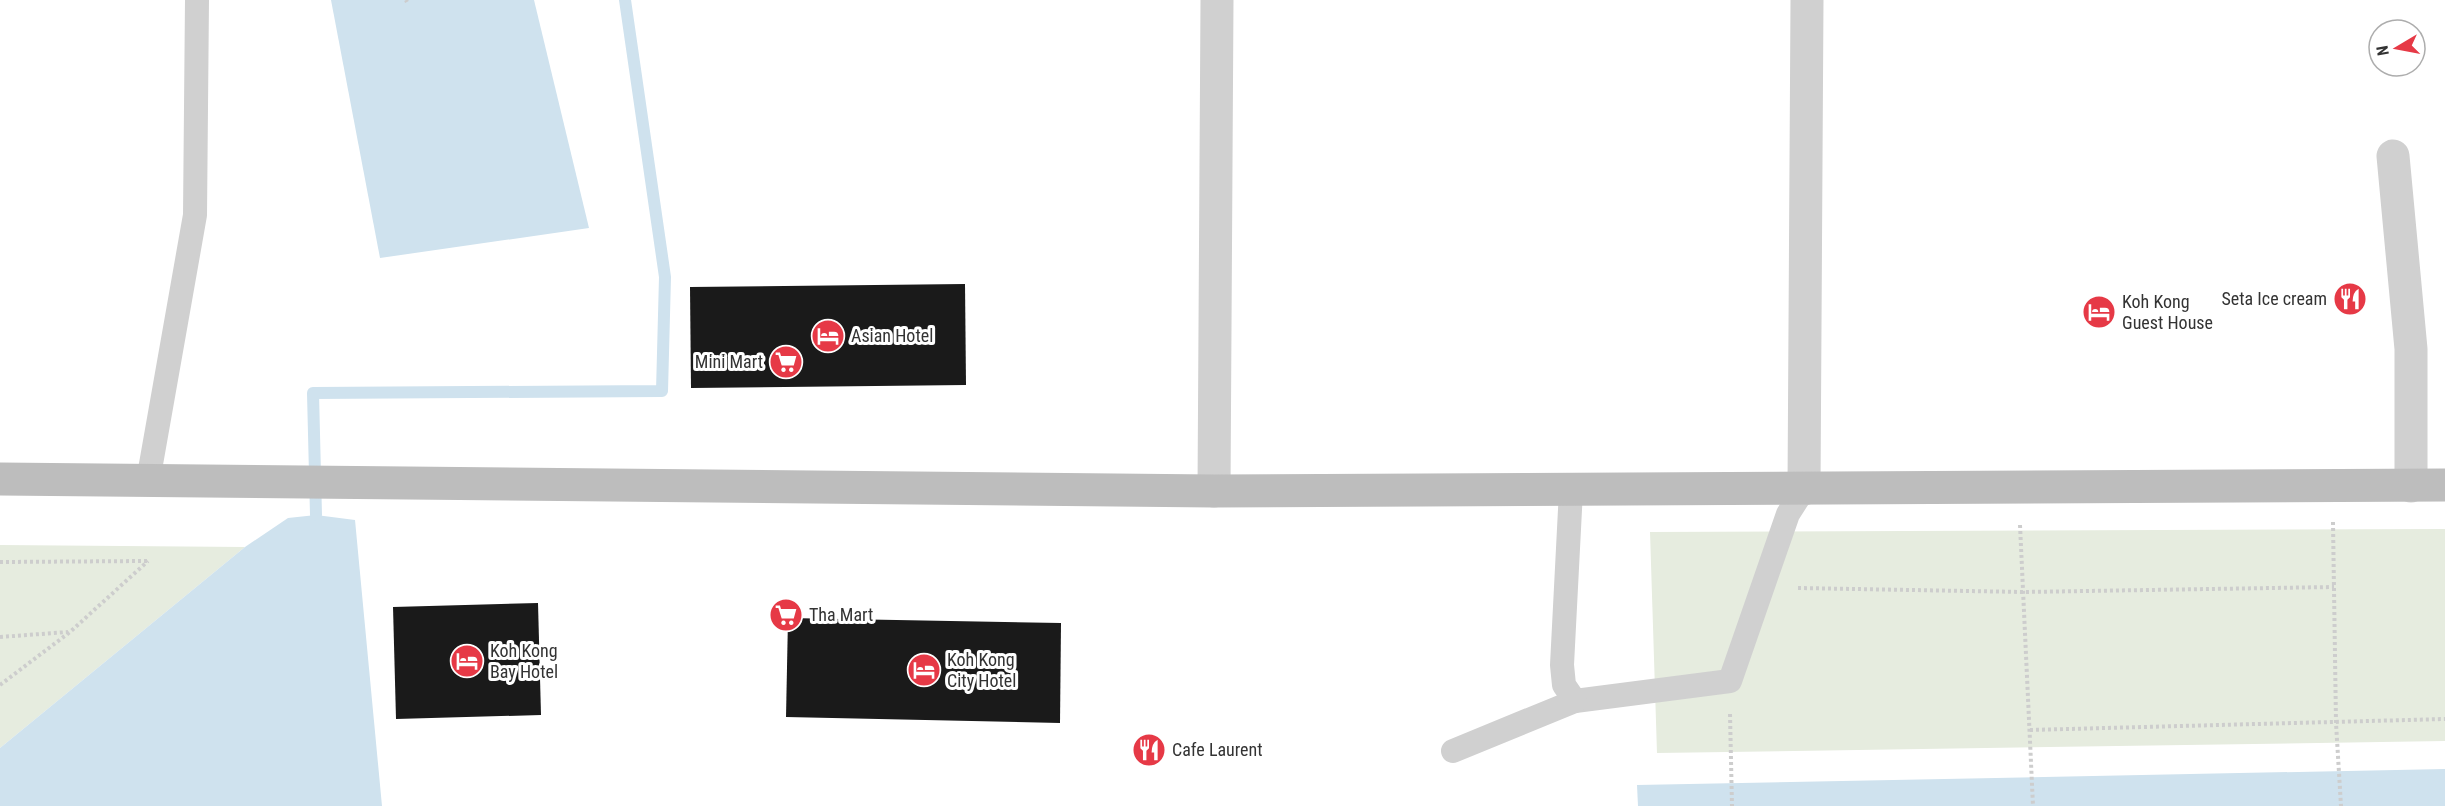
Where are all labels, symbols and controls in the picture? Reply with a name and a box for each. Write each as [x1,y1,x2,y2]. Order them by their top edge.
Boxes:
north arrow [2367,18,2427,78]
text: N [2373,44,2393,57]
restaurant icon: Seta Ice cream [2332,281,2368,317]
place label: Seta Ice cream [2222,288,2327,309]
place label: Koh Kong Guest House [2122,291,2213,333]
hotel icon: Koh Kong Guest House [2081,294,2117,330]
hotel icon: Asian Hotel [810,318,846,354]
place label: Asian Hotel [851,325,933,346]
supermarket icon: Mini Mart [768,344,804,380]
place label: Mini Mart [695,351,763,372]
supermarket icon: Tha Mart [768,597,804,633]
place label: Tha Mart [809,604,873,625]
place label: Koh Kong Bay Hotel [490,640,558,682]
hotel icon: Koh Kong Bay Hotel [449,643,485,679]
place label: Koh Kong City Hotel [947,649,1016,691]
hotel icon: Koh Kong City Hotel [906,652,942,688]
restaurant icon: Cafe Laurent [1131,732,1167,768]
place label: Cafe Laurent [1172,739,1263,760]

